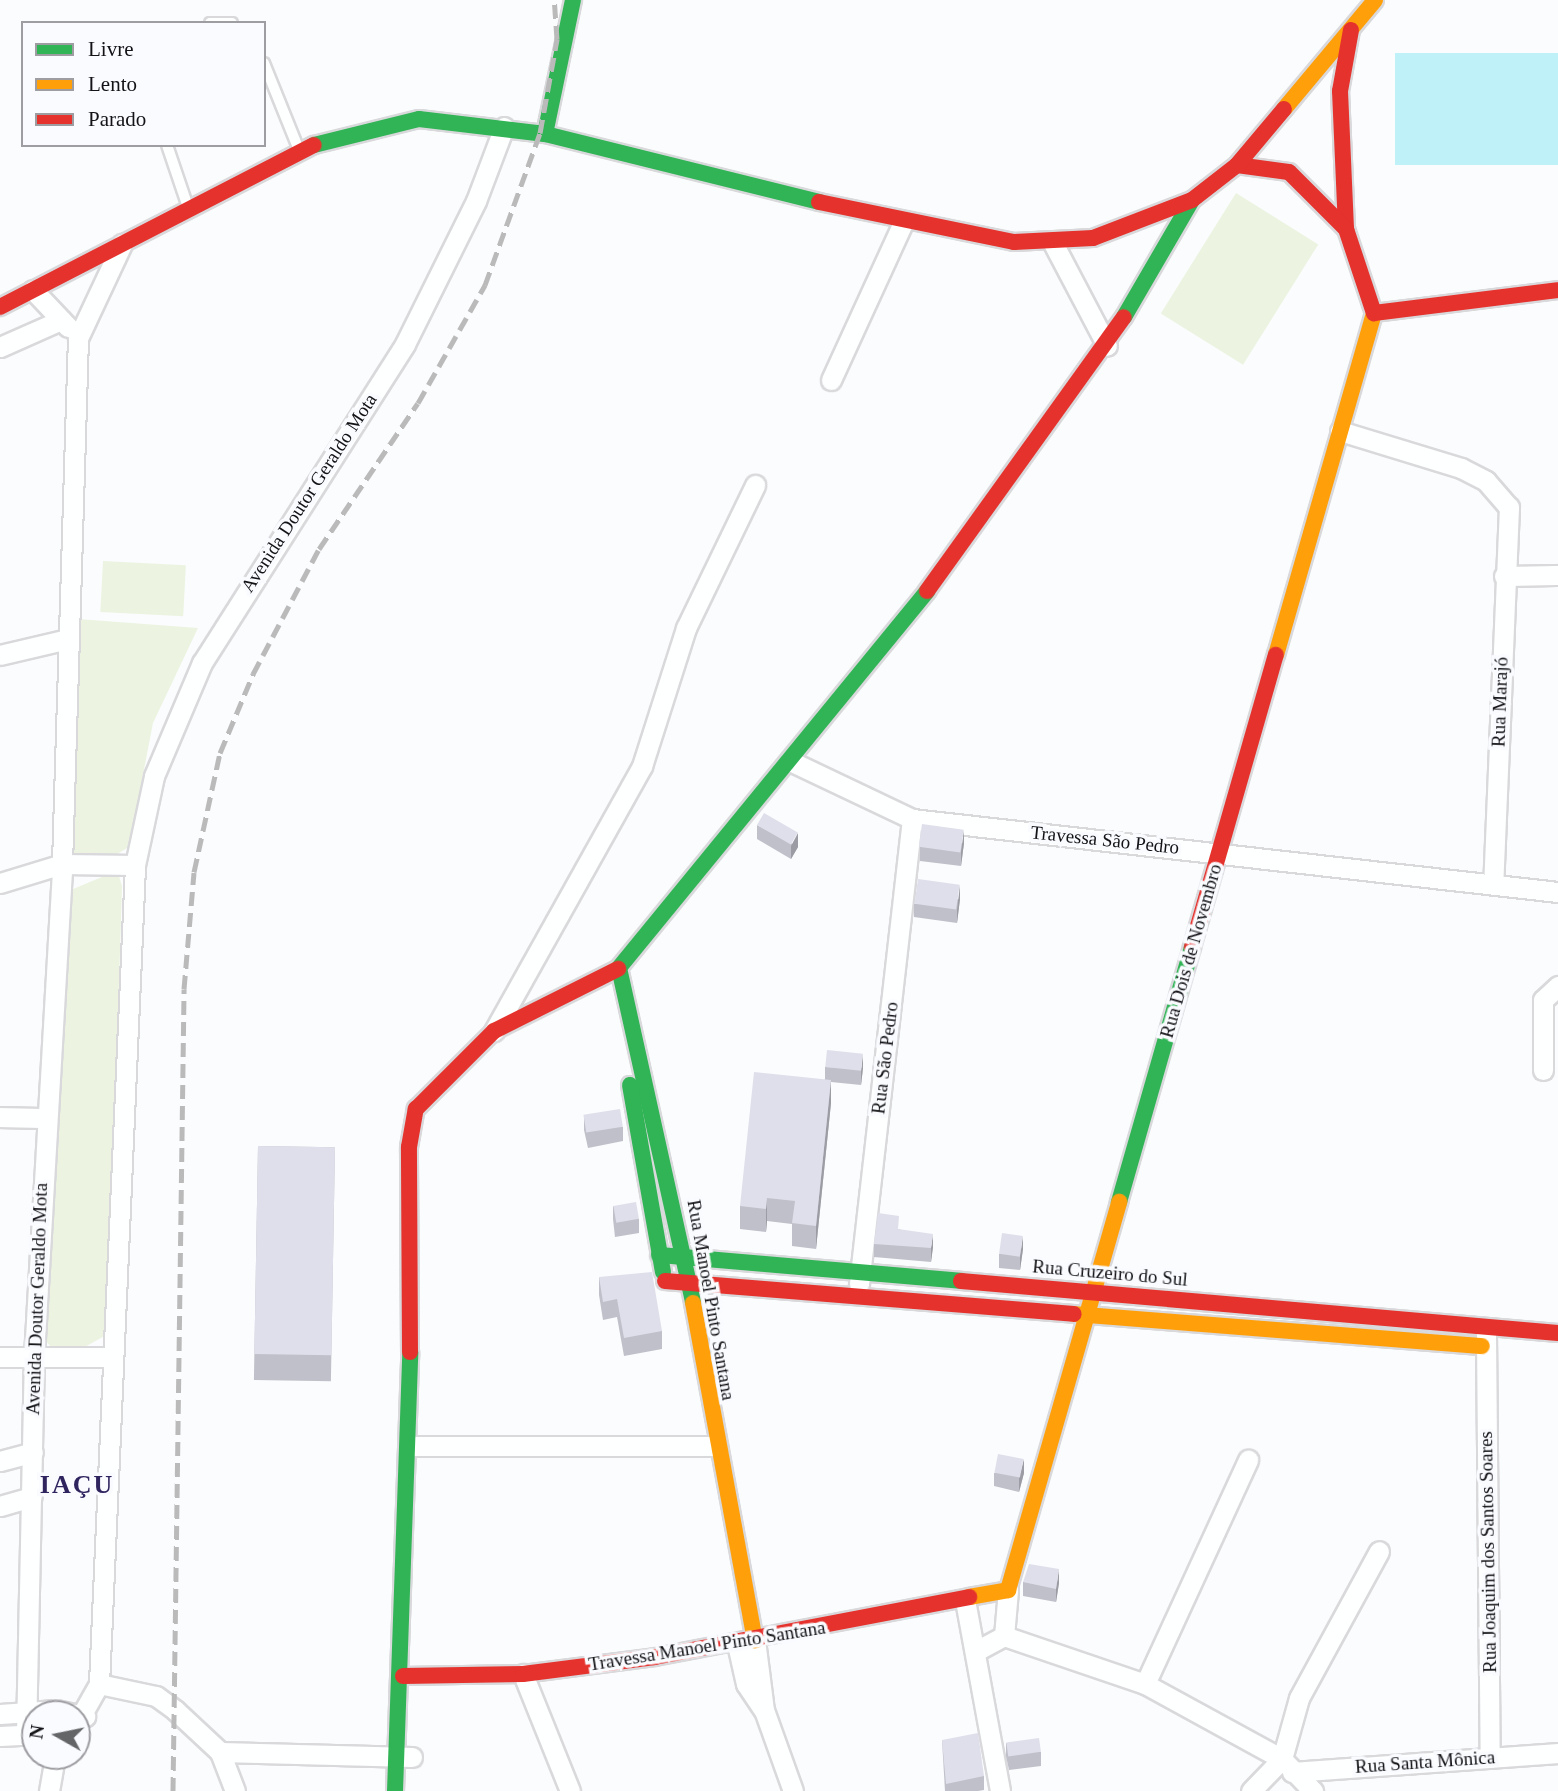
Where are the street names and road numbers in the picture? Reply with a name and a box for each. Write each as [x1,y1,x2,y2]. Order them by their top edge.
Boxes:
street label: Avenida Doutor Geraldo Mota [236,389,382,597]
street label: Rua Marajó [1487,657,1513,747]
street label: Travessa São Pedro [1030,821,1180,859]
street label: Rua Dois de Novembro [1155,861,1227,1041]
street label: Rua São Pedro [867,1001,903,1115]
street label: Avenida Doutor Geraldo Mota [22,1183,52,1415]
street label: Rua Manoel Pinto Santana [682,1198,740,1402]
street label: Rua Cruzeiro do Sul [1031,1255,1189,1291]
street label: Rua Joaquim dos Santos Soares [1474,1431,1502,1673]
street label: Travessa Manoel Pinto Santana [587,1616,827,1676]
street label: Rua Santa Mônica [1354,1746,1496,1778]

